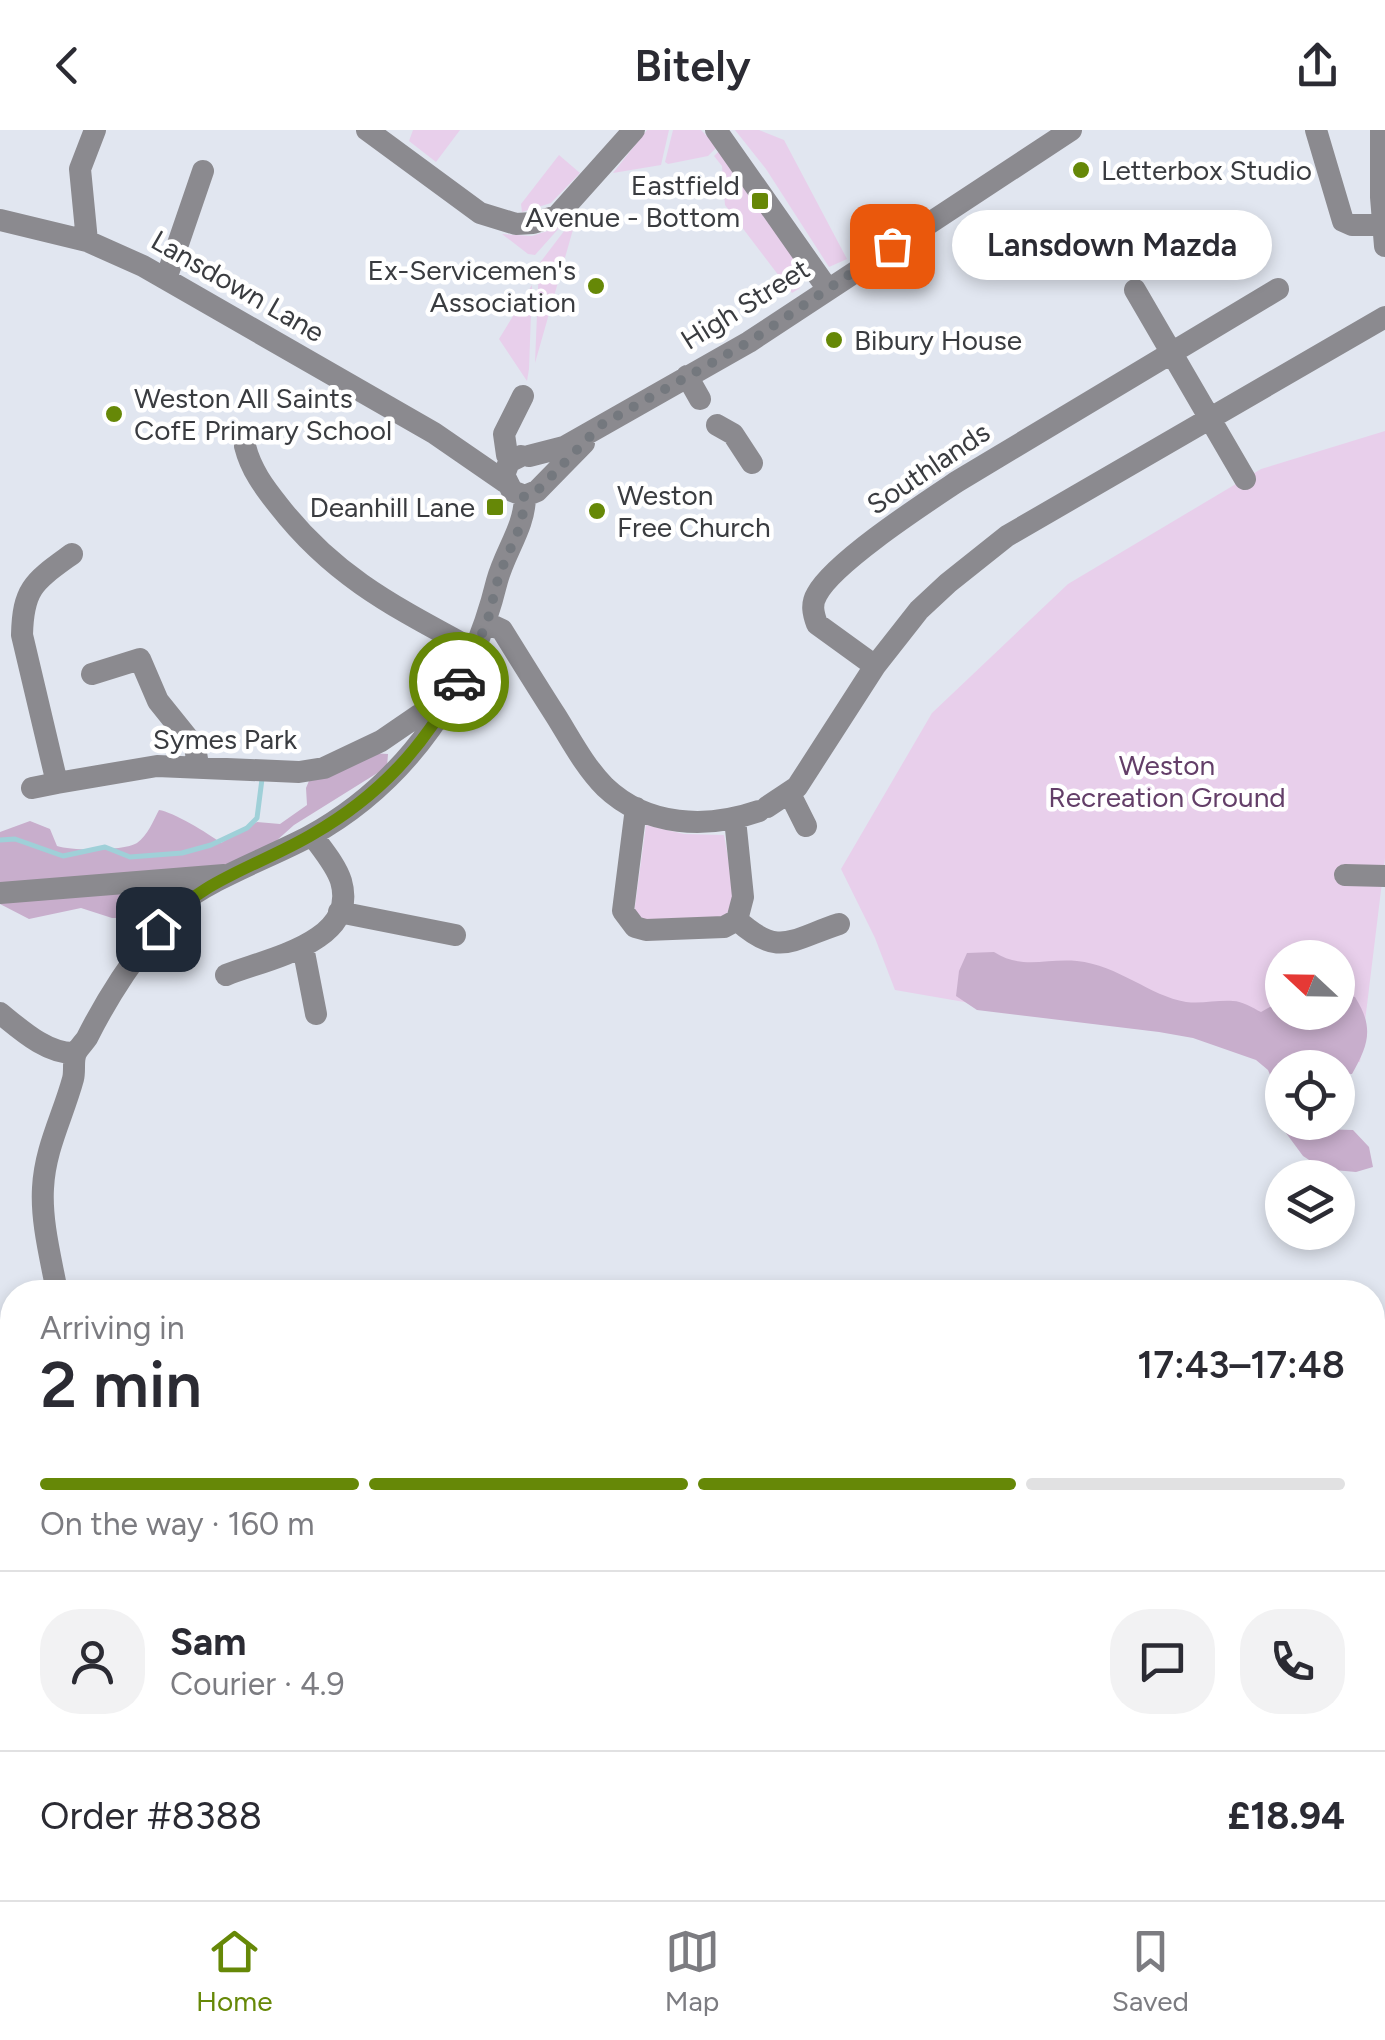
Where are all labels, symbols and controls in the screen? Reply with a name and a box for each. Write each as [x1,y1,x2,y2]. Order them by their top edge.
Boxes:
icon: back [40,38,95,93]
text: Bitely [634,38,751,92]
icon: share [1290,38,1345,93]
place label: Letterbox Studio [1101,153,1312,187]
marker: Letterbox Studio [1070,159,1092,181]
place label: Eastfield Avenue - Bottom [525,168,740,234]
marker: Eastfield Avenue - Bottom [749,190,771,212]
pin [850,204,935,289]
callout: Lansdown Mazda [952,211,1272,281]
icon: bag [865,219,920,274]
street label: Lansdown Lane [145,223,331,349]
text: Lansdown Mazda [987,226,1237,264]
street label: High Street [675,251,815,357]
place label: Ex-Servicemen's Association [368,253,576,319]
marker: Ex-Servicemen's Association [585,275,607,297]
place label: Bibury House [854,323,1022,357]
marker: Bibury House [823,329,845,351]
place label: Weston All Saints CofE Primary School [134,381,392,447]
marker: Weston All Saints CofE Primary School [103,403,125,425]
street label: Southlands [860,415,996,521]
place label: Weston Free Church [617,478,771,544]
place label: Deanhill Lane [309,490,475,524]
marker: Deanhill Lane [484,496,506,518]
marker: Weston Free Church [586,500,608,522]
courier [409,632,509,732]
icon: car [432,655,487,710]
street label: Symes Park [153,722,298,756]
park label: Weston Recreation Ground [1048,748,1286,814]
pin [116,887,201,972]
icon: home [131,902,186,957]
north arrow [1265,940,1355,1030]
map controls [1265,940,1355,1250]
button: locate [1265,1050,1355,1140]
button: layers [1265,1160,1355,1250]
text: Arriving in [40,1309,185,1347]
text: 17:43–17:48 [1137,1342,1345,1388]
text: 2 min [40,1345,202,1423]
text: On the way · 160 m [40,1505,314,1543]
button: person [40,1609,145,1714]
button: chat [1110,1609,1215,1714]
button: phone [1240,1609,1345,1714]
text: Sam [170,1619,246,1665]
text: Courier · 4.9 [170,1665,345,1703]
text: Order #8388 [40,1793,262,1839]
text: £18.94 [1228,1793,1345,1839]
tab: Home [196,1924,272,2018]
tab: Map [665,1924,720,2018]
tab: Saved [1112,1924,1189,2018]

